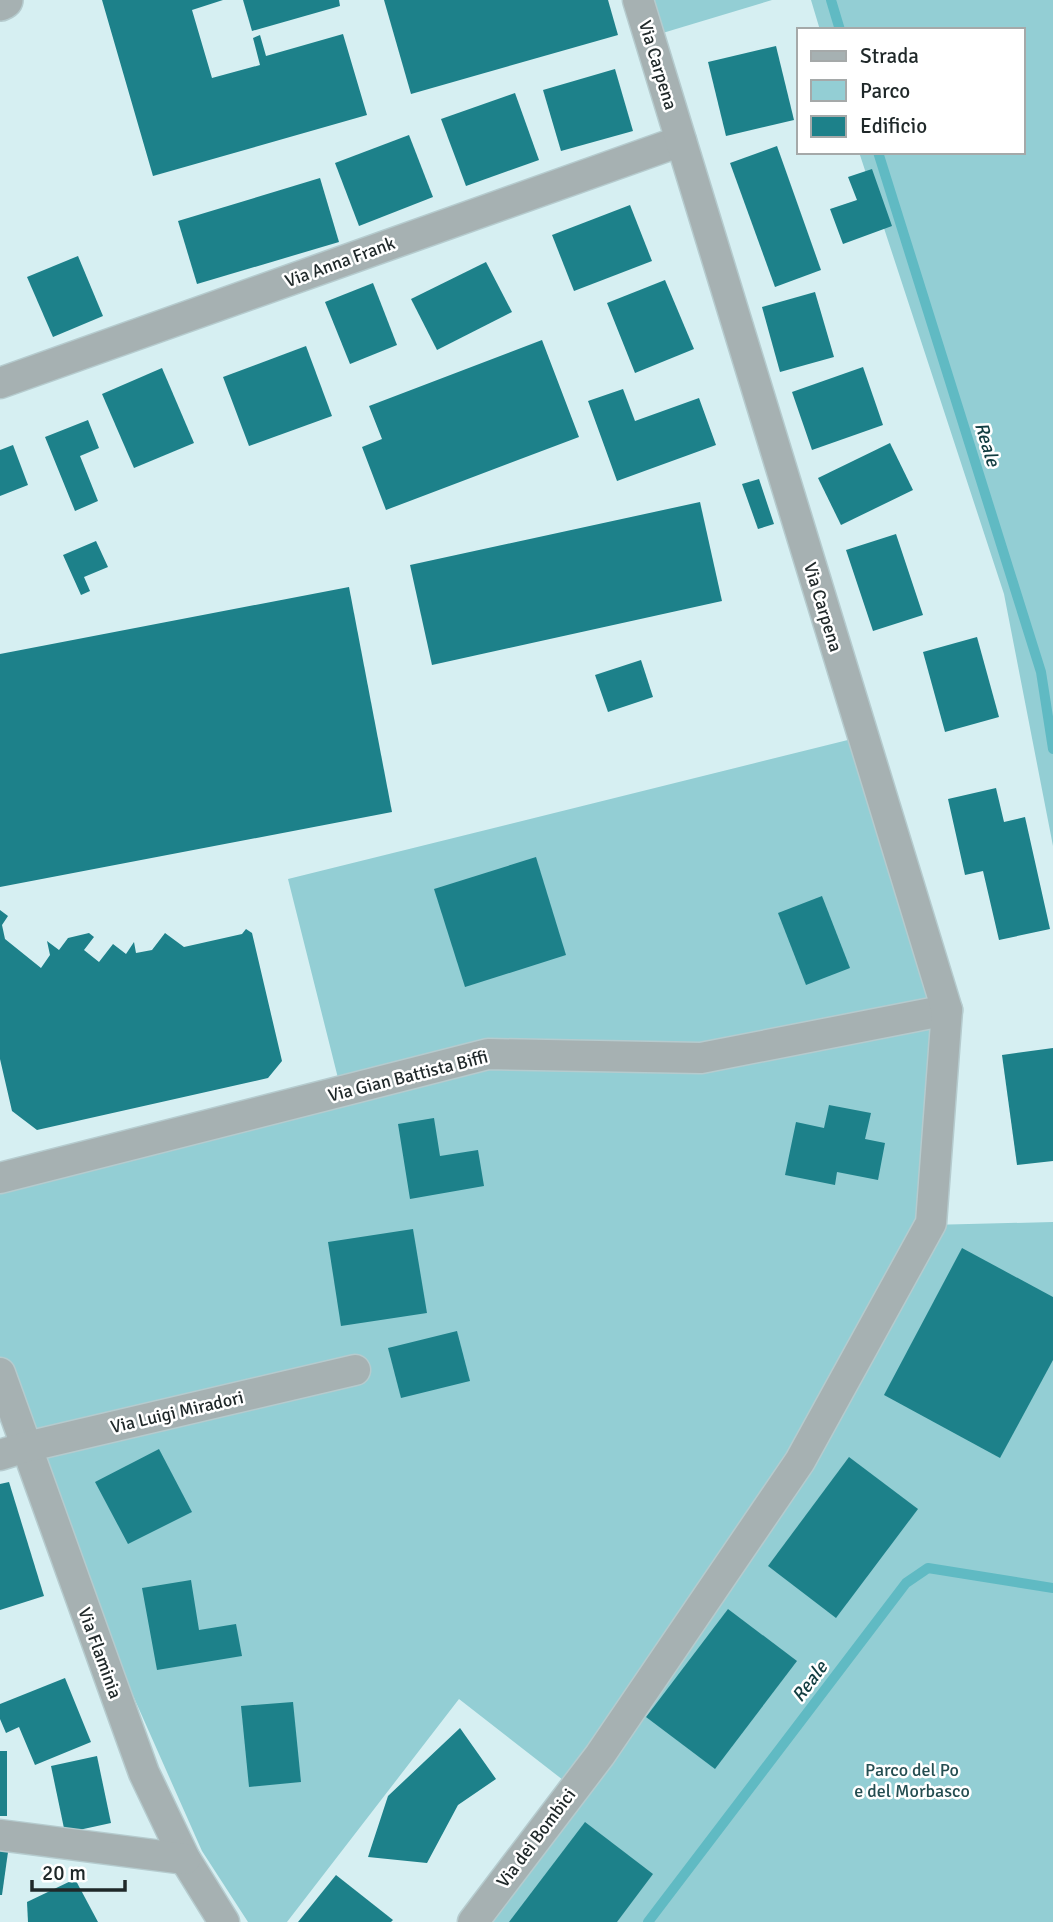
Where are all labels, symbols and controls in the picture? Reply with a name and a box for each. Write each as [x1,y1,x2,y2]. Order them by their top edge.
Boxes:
street label: Via Carpena [634,18,682,112]
legend [797,28,1025,154]
text: Strada [860,43,919,69]
text: Parco [860,78,910,104]
text: Edificio [860,113,927,139]
street label: Via Anna Frank [282,232,398,292]
water label: Reale [969,419,1006,471]
street label: Via Carpena [799,560,847,654]
street label: Via Gian Battista Biffi [326,1045,490,1107]
street label: Via Luigi Miradori [108,1386,246,1438]
street label: Via Flaminia [73,1605,127,1701]
water label: Reale [787,1655,834,1707]
park label: Parco del Po e del Morbasco [854,1759,970,1802]
street label: Via dei Bombici [492,1784,580,1892]
scale bar [32,1848,124,1892]
text: 20 m [42,1860,86,1886]

